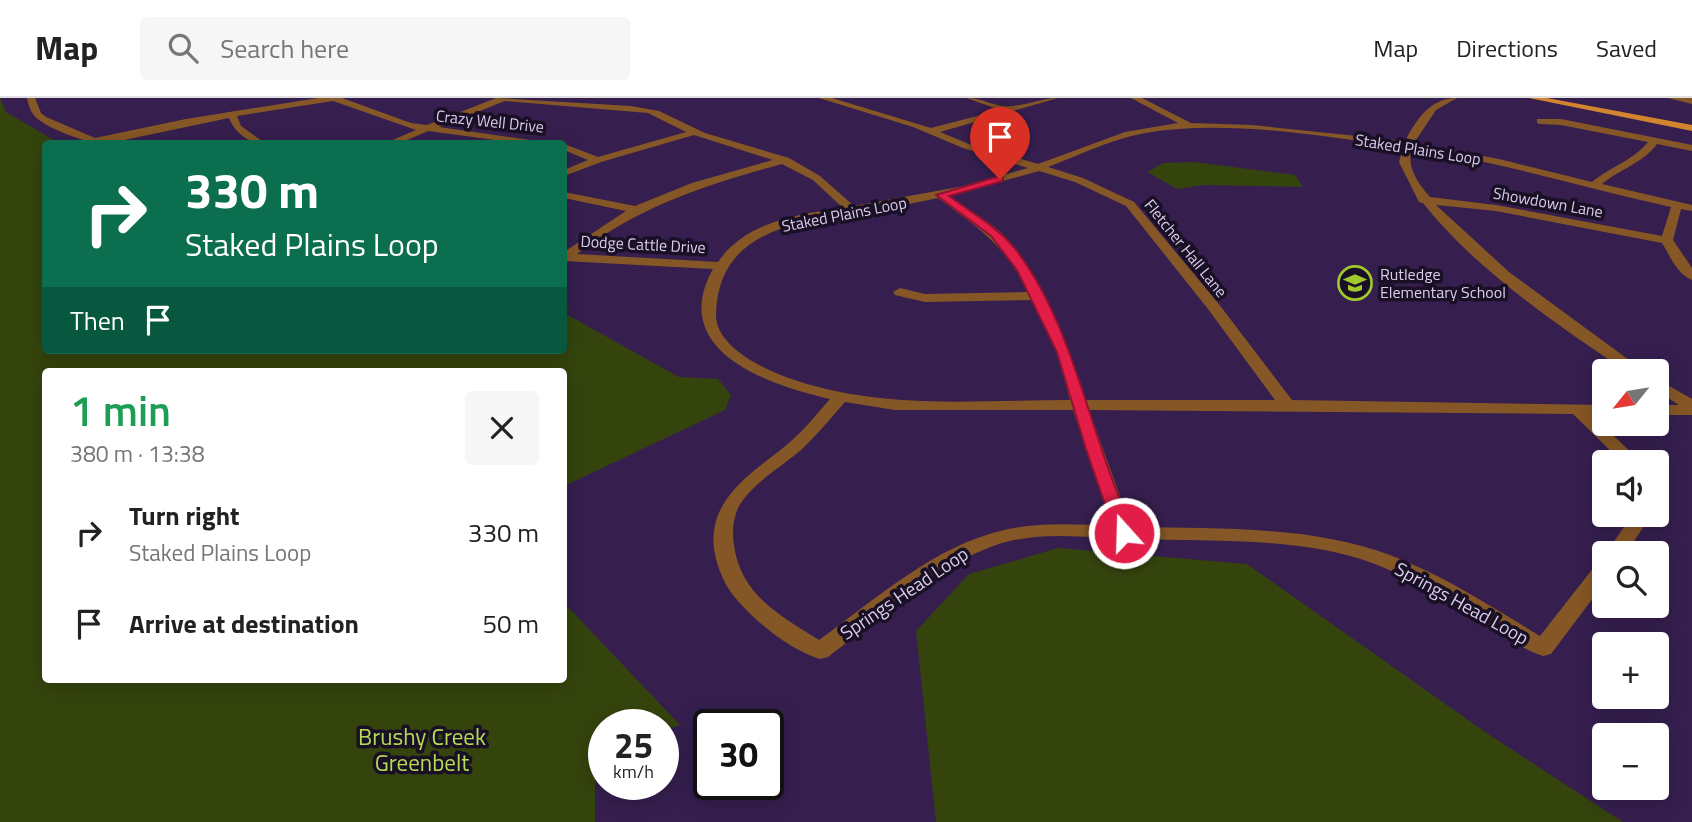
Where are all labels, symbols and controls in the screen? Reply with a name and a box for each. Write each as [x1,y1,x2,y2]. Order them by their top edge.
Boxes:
search box [140,17,630,80]
text: Map [35,23,98,73]
icon: search [164,29,202,67]
text: Search here [220,29,349,68]
text: Map [1373,30,1418,66]
text: Directions [1456,30,1558,66]
text: Saved [1596,30,1657,66]
street label: Crazy Well Drive [435,103,545,139]
pin [970,107,1030,179]
icon: arrive [981,118,1019,156]
street label: Staked Plains Loop [1353,127,1483,171]
text: 330 m [185,152,319,227]
icon: right [70,168,161,259]
street label: Showdown Lane [1491,181,1605,223]
street label: Staked Plains Loop [779,190,909,238]
street label: Fletcher Hall Lane [1139,194,1233,302]
text: Staked Plains Loop [185,220,439,268]
street label: Dodge Cattle Drive [580,229,706,259]
place label: Rutledge Elementary School [1380,262,1506,304]
school or university icon: Rutledge Elementary School [1336,264,1374,302]
text: Then [70,301,125,340]
icon: arrive [139,301,177,339]
north arrow [1592,359,1670,436]
map controls [1592,359,1669,800]
text: 1 min [70,378,171,442]
button: close [465,391,539,465]
text: 380 m · 13:38 [70,436,205,471]
button: sound [1592,450,1669,527]
text: Turn right [129,496,240,535]
position arrow [1087,496,1161,570]
text: 330 m [468,513,539,552]
icon: right [70,514,108,552]
text: Staked Plains Loop [129,535,311,570]
street label: Springs Head Loop [834,539,974,646]
button: search [1592,541,1669,618]
street label: Springs Head Loop [1390,554,1535,651]
text: Arrive at destination [129,604,359,643]
text: 50 m [482,604,539,643]
icon: arrive [70,605,108,643]
button: + [1592,632,1669,709]
speed limit sign: 30 [693,709,784,800]
text: 25 [614,718,653,772]
park label: Brushy Creek Greenbelt [358,719,486,780]
button: − [1592,723,1669,800]
text: km/h [613,758,654,785]

